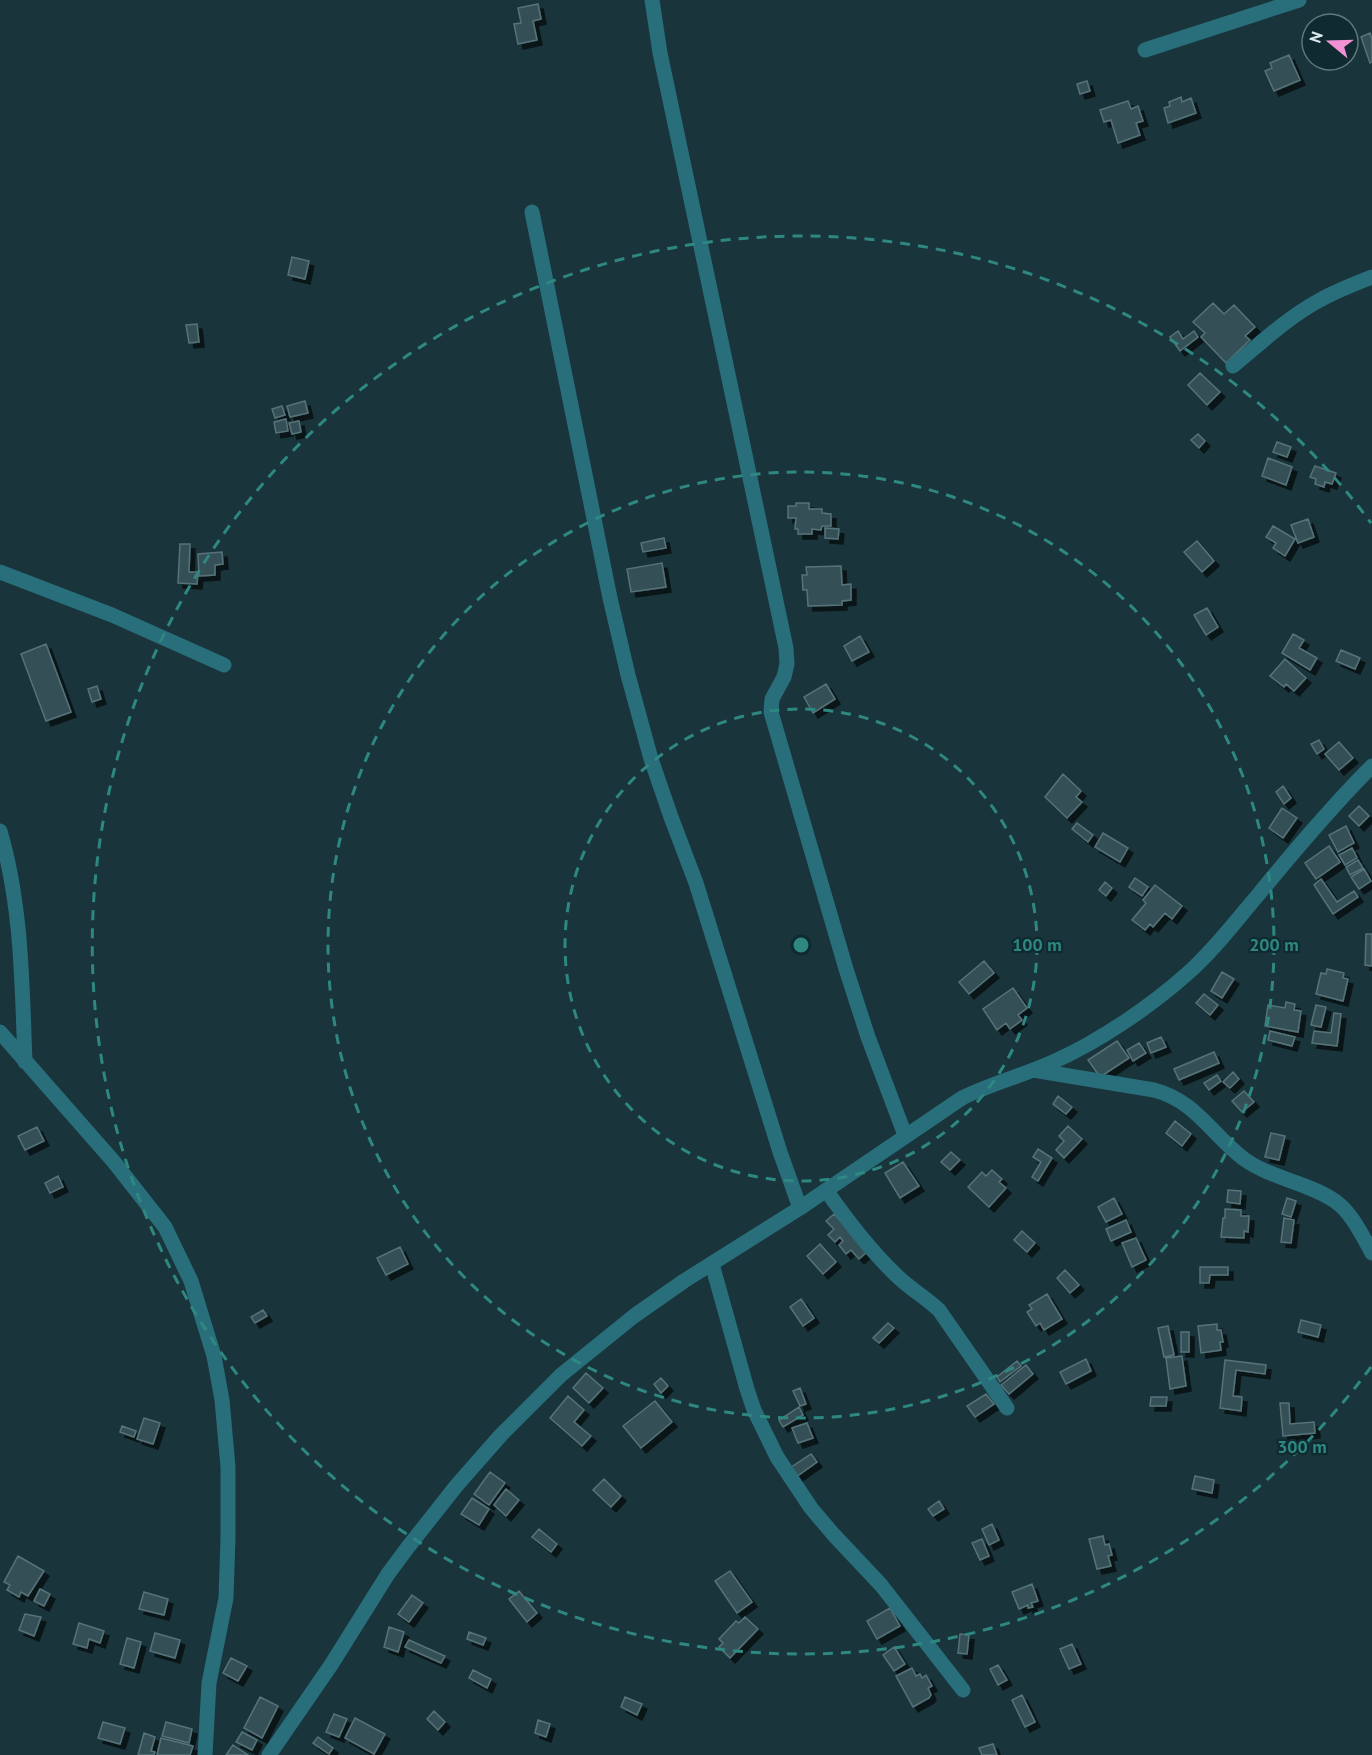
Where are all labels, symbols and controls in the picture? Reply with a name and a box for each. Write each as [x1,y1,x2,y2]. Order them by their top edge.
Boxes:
north arrow [1300,12,1360,72]
text: N [1305,29,1327,45]
text: 100 m [1012,933,1062,956]
text: 200 m [1249,933,1299,956]
centre of rings [791,935,811,955]
text: 300 m [1277,1435,1327,1458]

